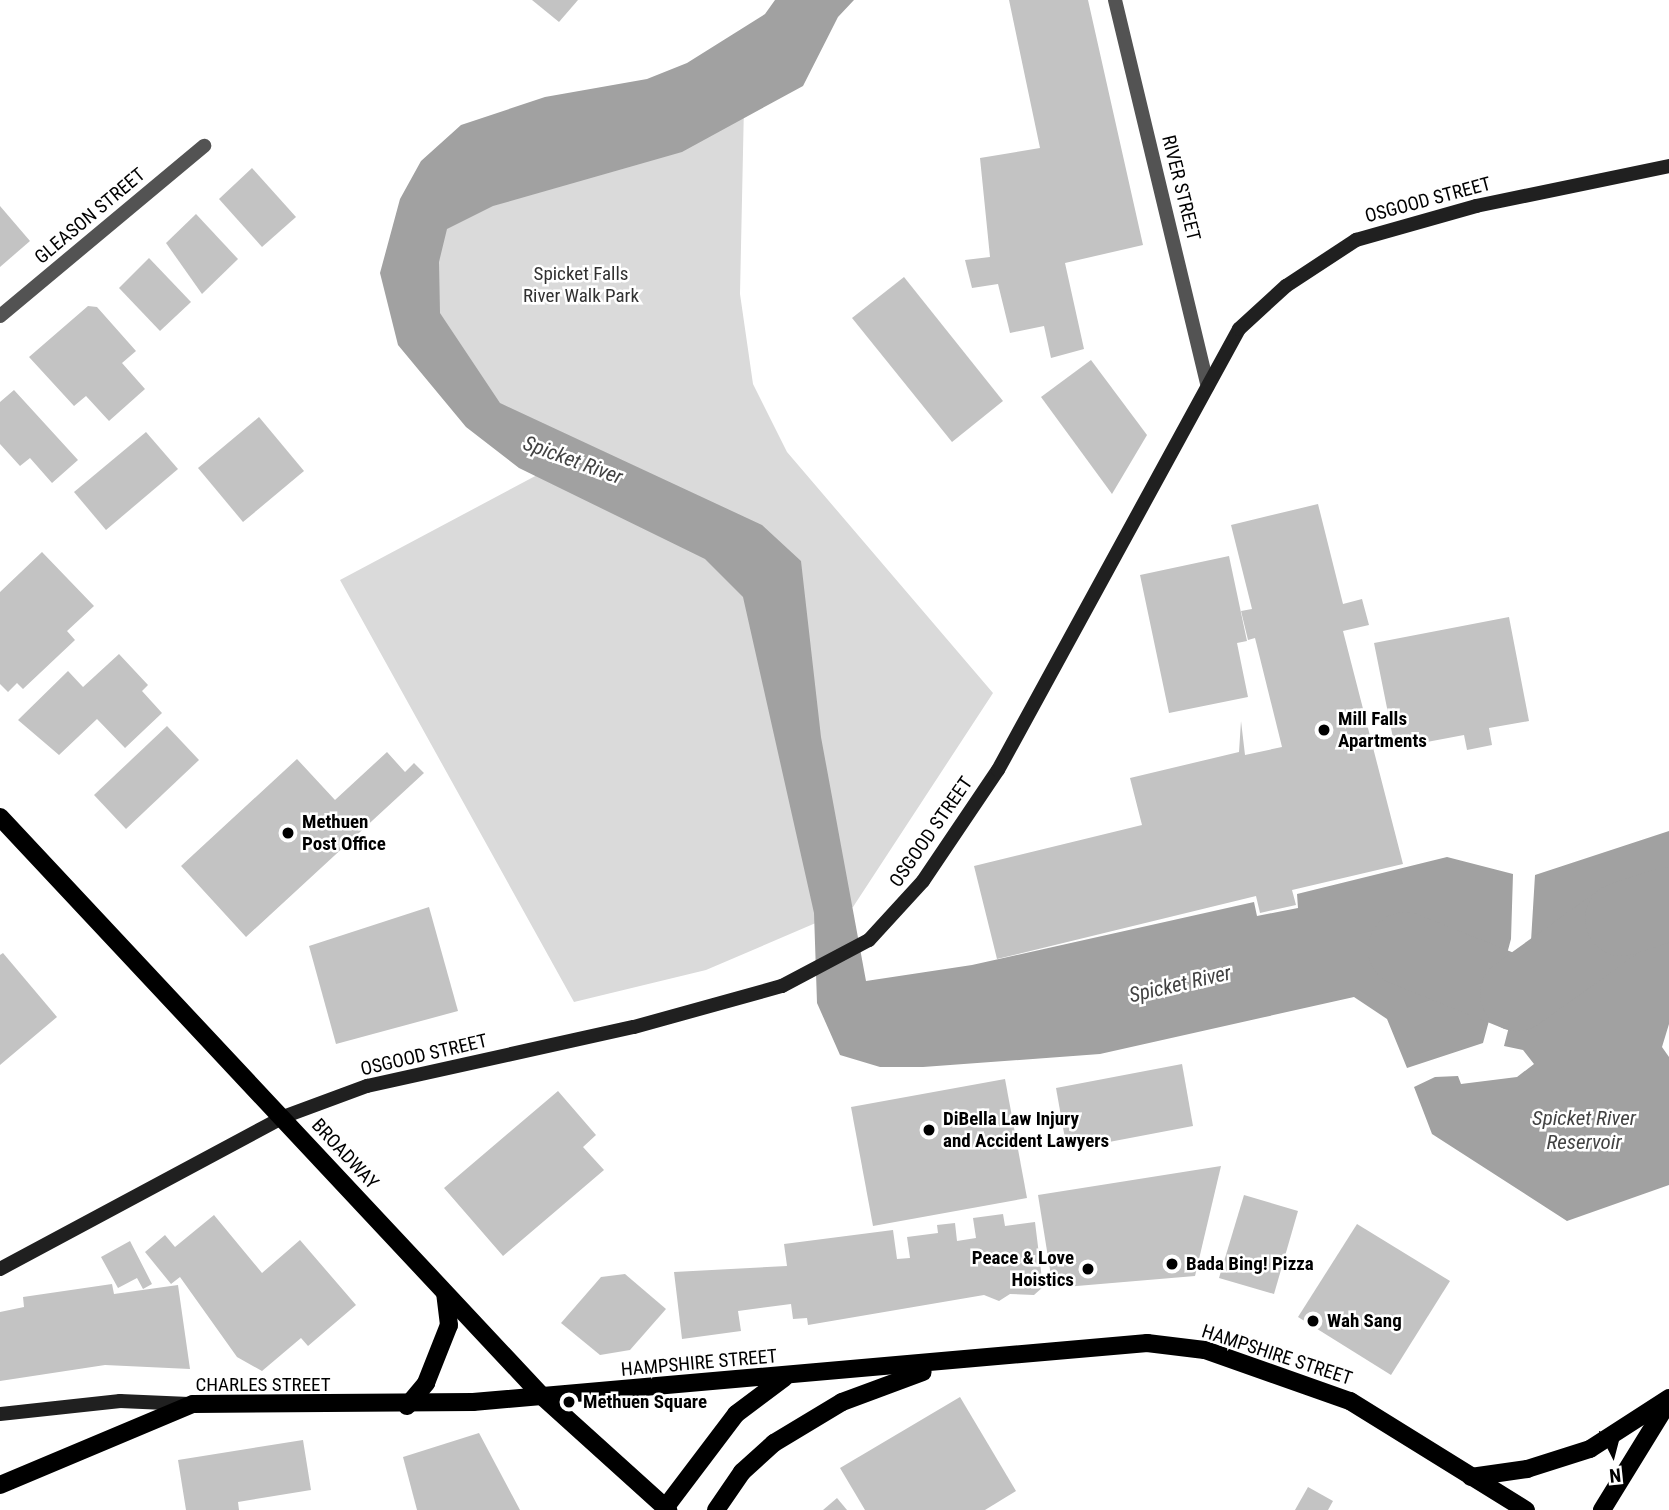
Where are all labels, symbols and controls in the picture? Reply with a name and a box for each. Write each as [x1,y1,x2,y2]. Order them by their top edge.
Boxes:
street label: RIVER STREET [1157,133,1205,243]
street label: GLEASON STREET [30,163,150,269]
street label: OSGOOD STREET [1363,172,1493,228]
park label: Spicket Falls River Walk Park [523,263,639,307]
water label: Spicket River [520,430,626,490]
place label: Mill Falls Apartments [1338,708,1427,752]
marker: Mill Falls Apartments [1316,722,1332,738]
street label: OSGOOD STREET [885,772,977,892]
place label: Methuen Post Office [302,811,386,855]
marker: Methuen Post Office [280,825,296,841]
water label: Spicket River [1127,960,1233,1008]
street label: OSGOOD STREET [358,1029,490,1081]
water label: Spicket River Reservoir [1532,1105,1636,1155]
place label: DiBella Law Injury and Accident Lawyers [943,1108,1109,1152]
street label: BROADWAY [307,1114,383,1194]
marker: DiBella Law Injury and Accident Lawyers [921,1122,937,1138]
place label: Peace & Love Hoistics [972,1247,1074,1291]
place label: Bada Bing! Pizza [1186,1253,1314,1275]
marker: Bada Bing! Pizza [1164,1256,1180,1272]
marker: Peace & Love Hoistics [1080,1261,1096,1277]
place label: Wah Sang [1327,1310,1402,1332]
marker: Wah Sang [1305,1313,1321,1329]
street label: HAMPSHIRE STREET [1199,1320,1355,1390]
street label: HAMPSHIRE STREET [620,1345,778,1381]
street label: CHARLES STREET [195,1374,331,1396]
place label: Methuen Square [583,1391,707,1413]
marker: Methuen Square [561,1394,577,1410]
north arrow [1578,1419,1648,1489]
text: N [1608,1463,1622,1487]

